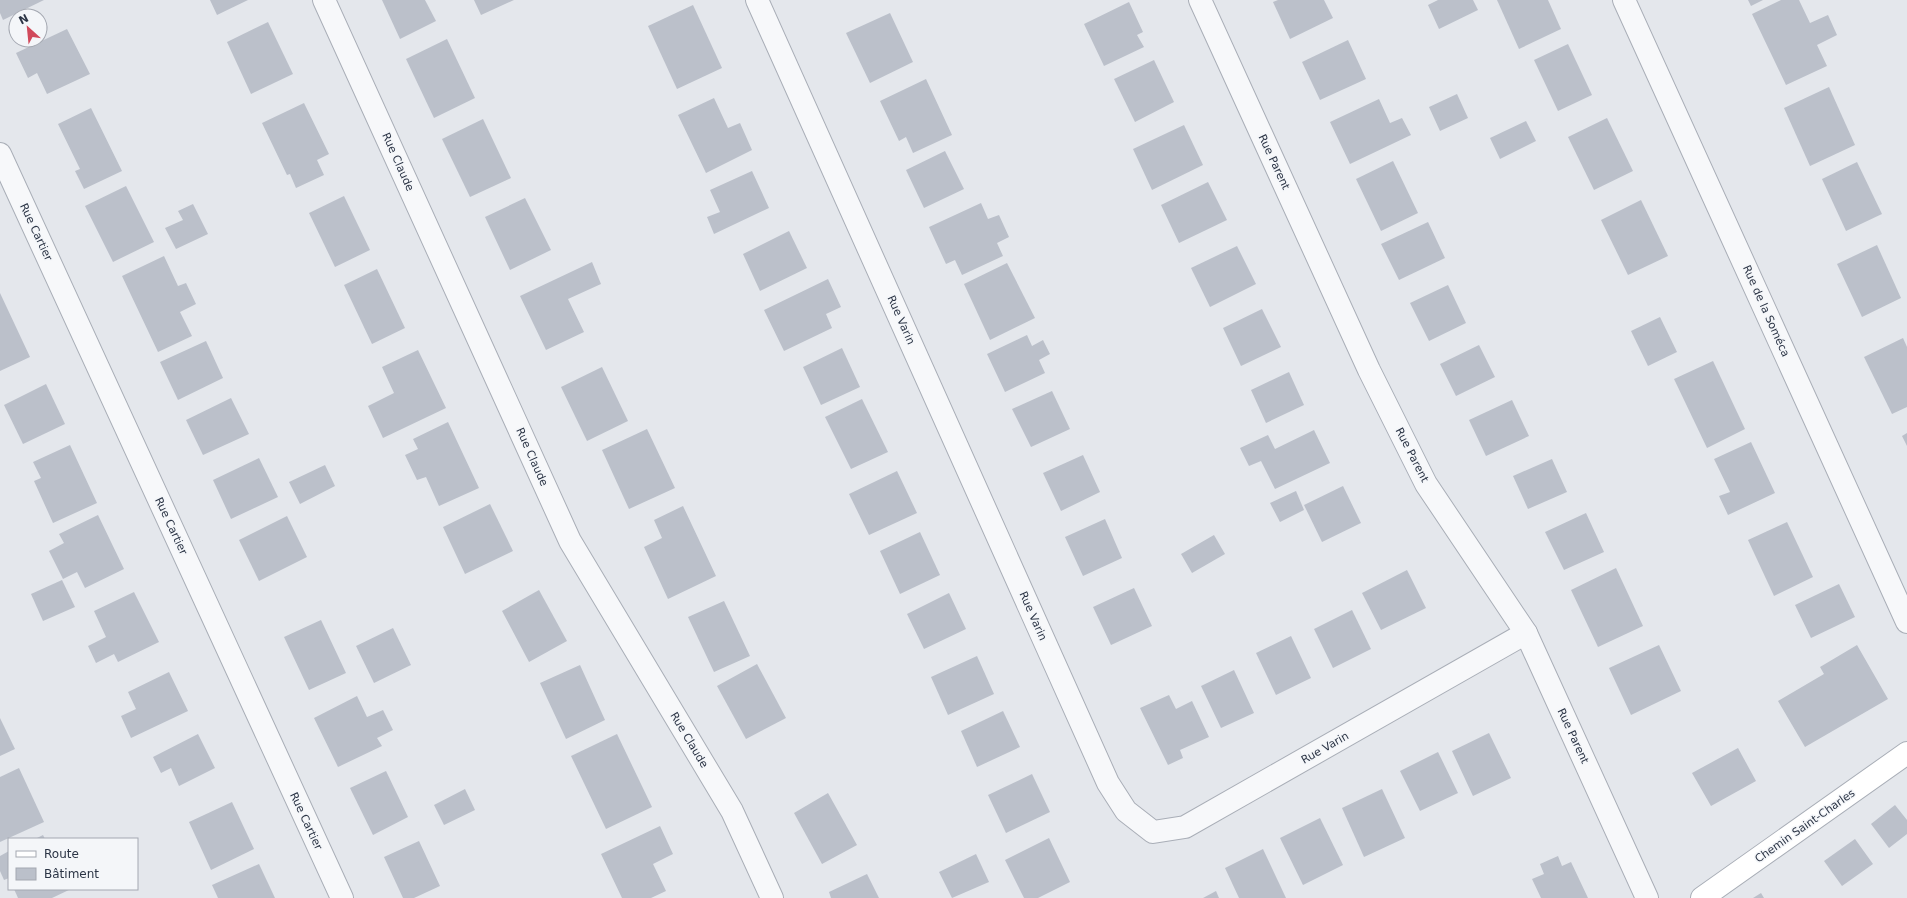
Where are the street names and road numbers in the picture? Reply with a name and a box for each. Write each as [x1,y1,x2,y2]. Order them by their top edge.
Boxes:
street label: Rue Claude [379,131,417,193]
street label: Rue Parent [1256,132,1293,192]
street label: Rue Cartier [17,201,55,263]
street label: Rue de la Soméca [1740,263,1792,359]
street label: Rue Varin [884,293,918,347]
street label: Rue Parent [1393,425,1432,485]
street label: Rue Claude [513,426,551,488]
street label: Rue Cartier [152,495,190,557]
street label: Rue Varin [1016,589,1050,643]
street label: Rue Parent [1555,706,1592,766]
street label: Rue Claude [667,710,711,770]
street label: Rue Varin [1299,729,1351,767]
street label: Chemin Saint-Charles [1752,786,1858,866]
street label: Rue Cartier [287,790,325,852]

